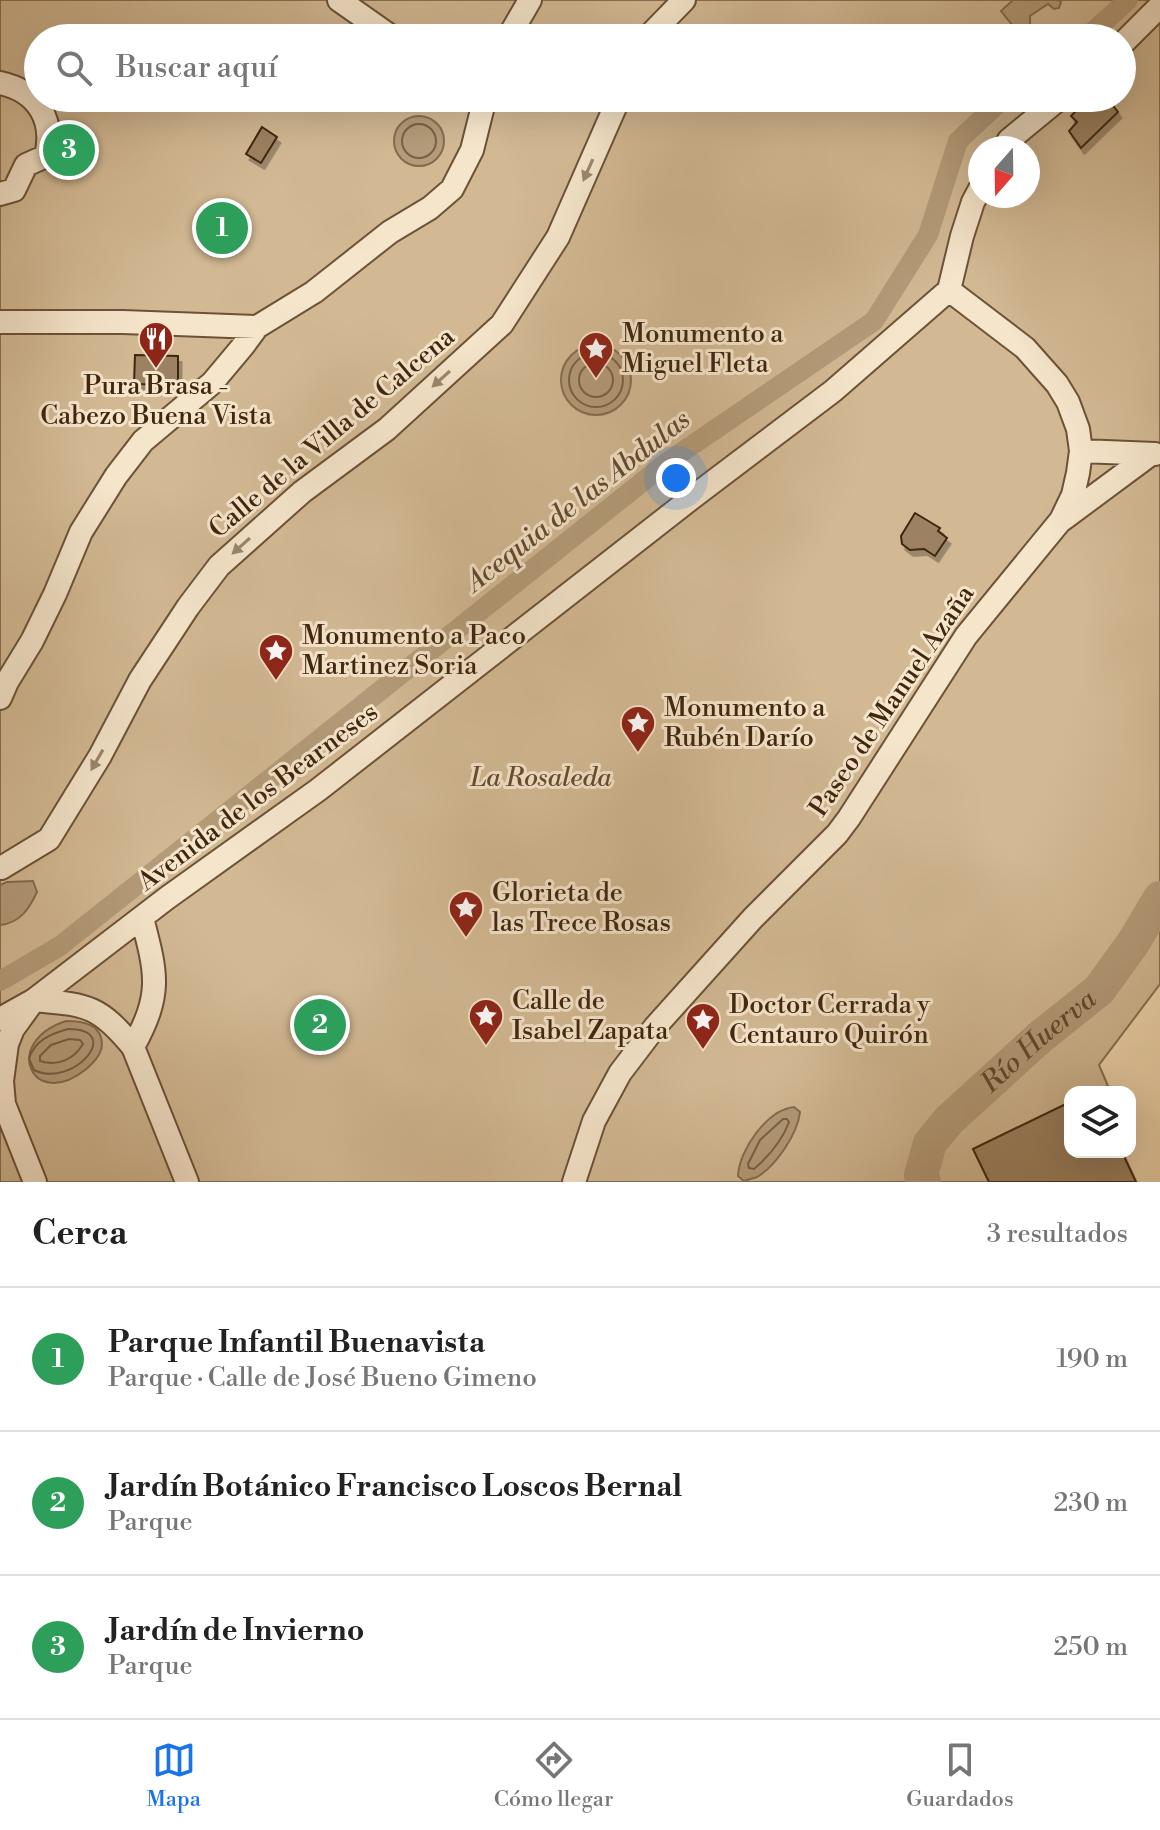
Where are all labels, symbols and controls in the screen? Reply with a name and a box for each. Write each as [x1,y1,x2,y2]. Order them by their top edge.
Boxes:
search box [24,24,1136,112]
icon: search [52,46,96,90]
text: Buscar aquí [116,49,278,87]
pin: 3 [43,120,95,180]
north arrow [968,136,1040,208]
one-way arrow [582,158,595,181]
pin: 1 [196,198,248,258]
place label: Monumento a Miguel Fleta [622,318,784,380]
restaurant icon: Pura Brasa - Cabezo Buena Vista [137,320,175,370]
street label: Calle de la Villa de Calcena [203,320,462,545]
place icon: Monumento a Miguel Fleta [577,330,615,380]
place label: Pura Brasa - Cabezo Buena Vista [40,370,273,432]
one-way arrow [431,370,450,388]
water label: Acequia de las Abdulas [456,402,697,601]
your location [656,458,696,498]
one-way arrow [232,536,251,554]
street label: Paseo de Manuel Azaña [803,579,982,823]
place label: Monumento a Paco Martinez Soria [302,620,526,682]
place icon: Monumento a Paco Martinez Soria [257,632,295,682]
place label: Monumento a Rubén Darío [664,692,826,754]
street label: Avenida de los Bearneses [131,696,384,898]
place icon: Monumento a Rubén Darío [619,704,657,754]
one-way arrow [90,749,104,772]
park label: La Rosaleda [470,762,612,794]
place label: Glorieta de las Trece Rosas [492,877,671,939]
place icon: Glorieta de las Trece Rosas [447,889,485,939]
water label: Río Huerva [972,981,1104,1101]
place label: Calle de Isabel Zapata [512,985,669,1047]
place label: Doctor Cerrada y Centauro Quirón [729,989,930,1051]
pin: 2 [294,995,346,1055]
place icon: Calle de Isabel Zapata [467,997,505,1047]
place icon: Doctor Cerrada y Centauro Quirón [684,1001,722,1051]
map controls [1064,1086,1136,1158]
button: layers [1064,1086,1136,1158]
text: Cerca [32,1213,127,1255]
text: 3 resultados [987,1218,1128,1250]
text: Parque Infantil Buenavista [108,1324,485,1362]
text: 1 [52,1343,64,1375]
text: 190 m [1057,1343,1128,1375]
text: Parque · Calle de José Bueno Gimeno [108,1362,537,1394]
text: Jardín Botánico Francisco Loscos Bernal [108,1468,682,1506]
text: 2 [50,1487,66,1519]
text: 230 m [1053,1487,1128,1519]
text: Parque [108,1506,193,1538]
text: Jardín de Invierno [108,1612,364,1650]
text: 3 [50,1631,66,1663]
text: 250 m [1053,1631,1128,1663]
text: Parque [108,1650,193,1682]
tab: Mapa [146,1738,201,1813]
tab: Cómo llegar [494,1738,613,1813]
tab: Guardados [906,1738,1014,1813]

